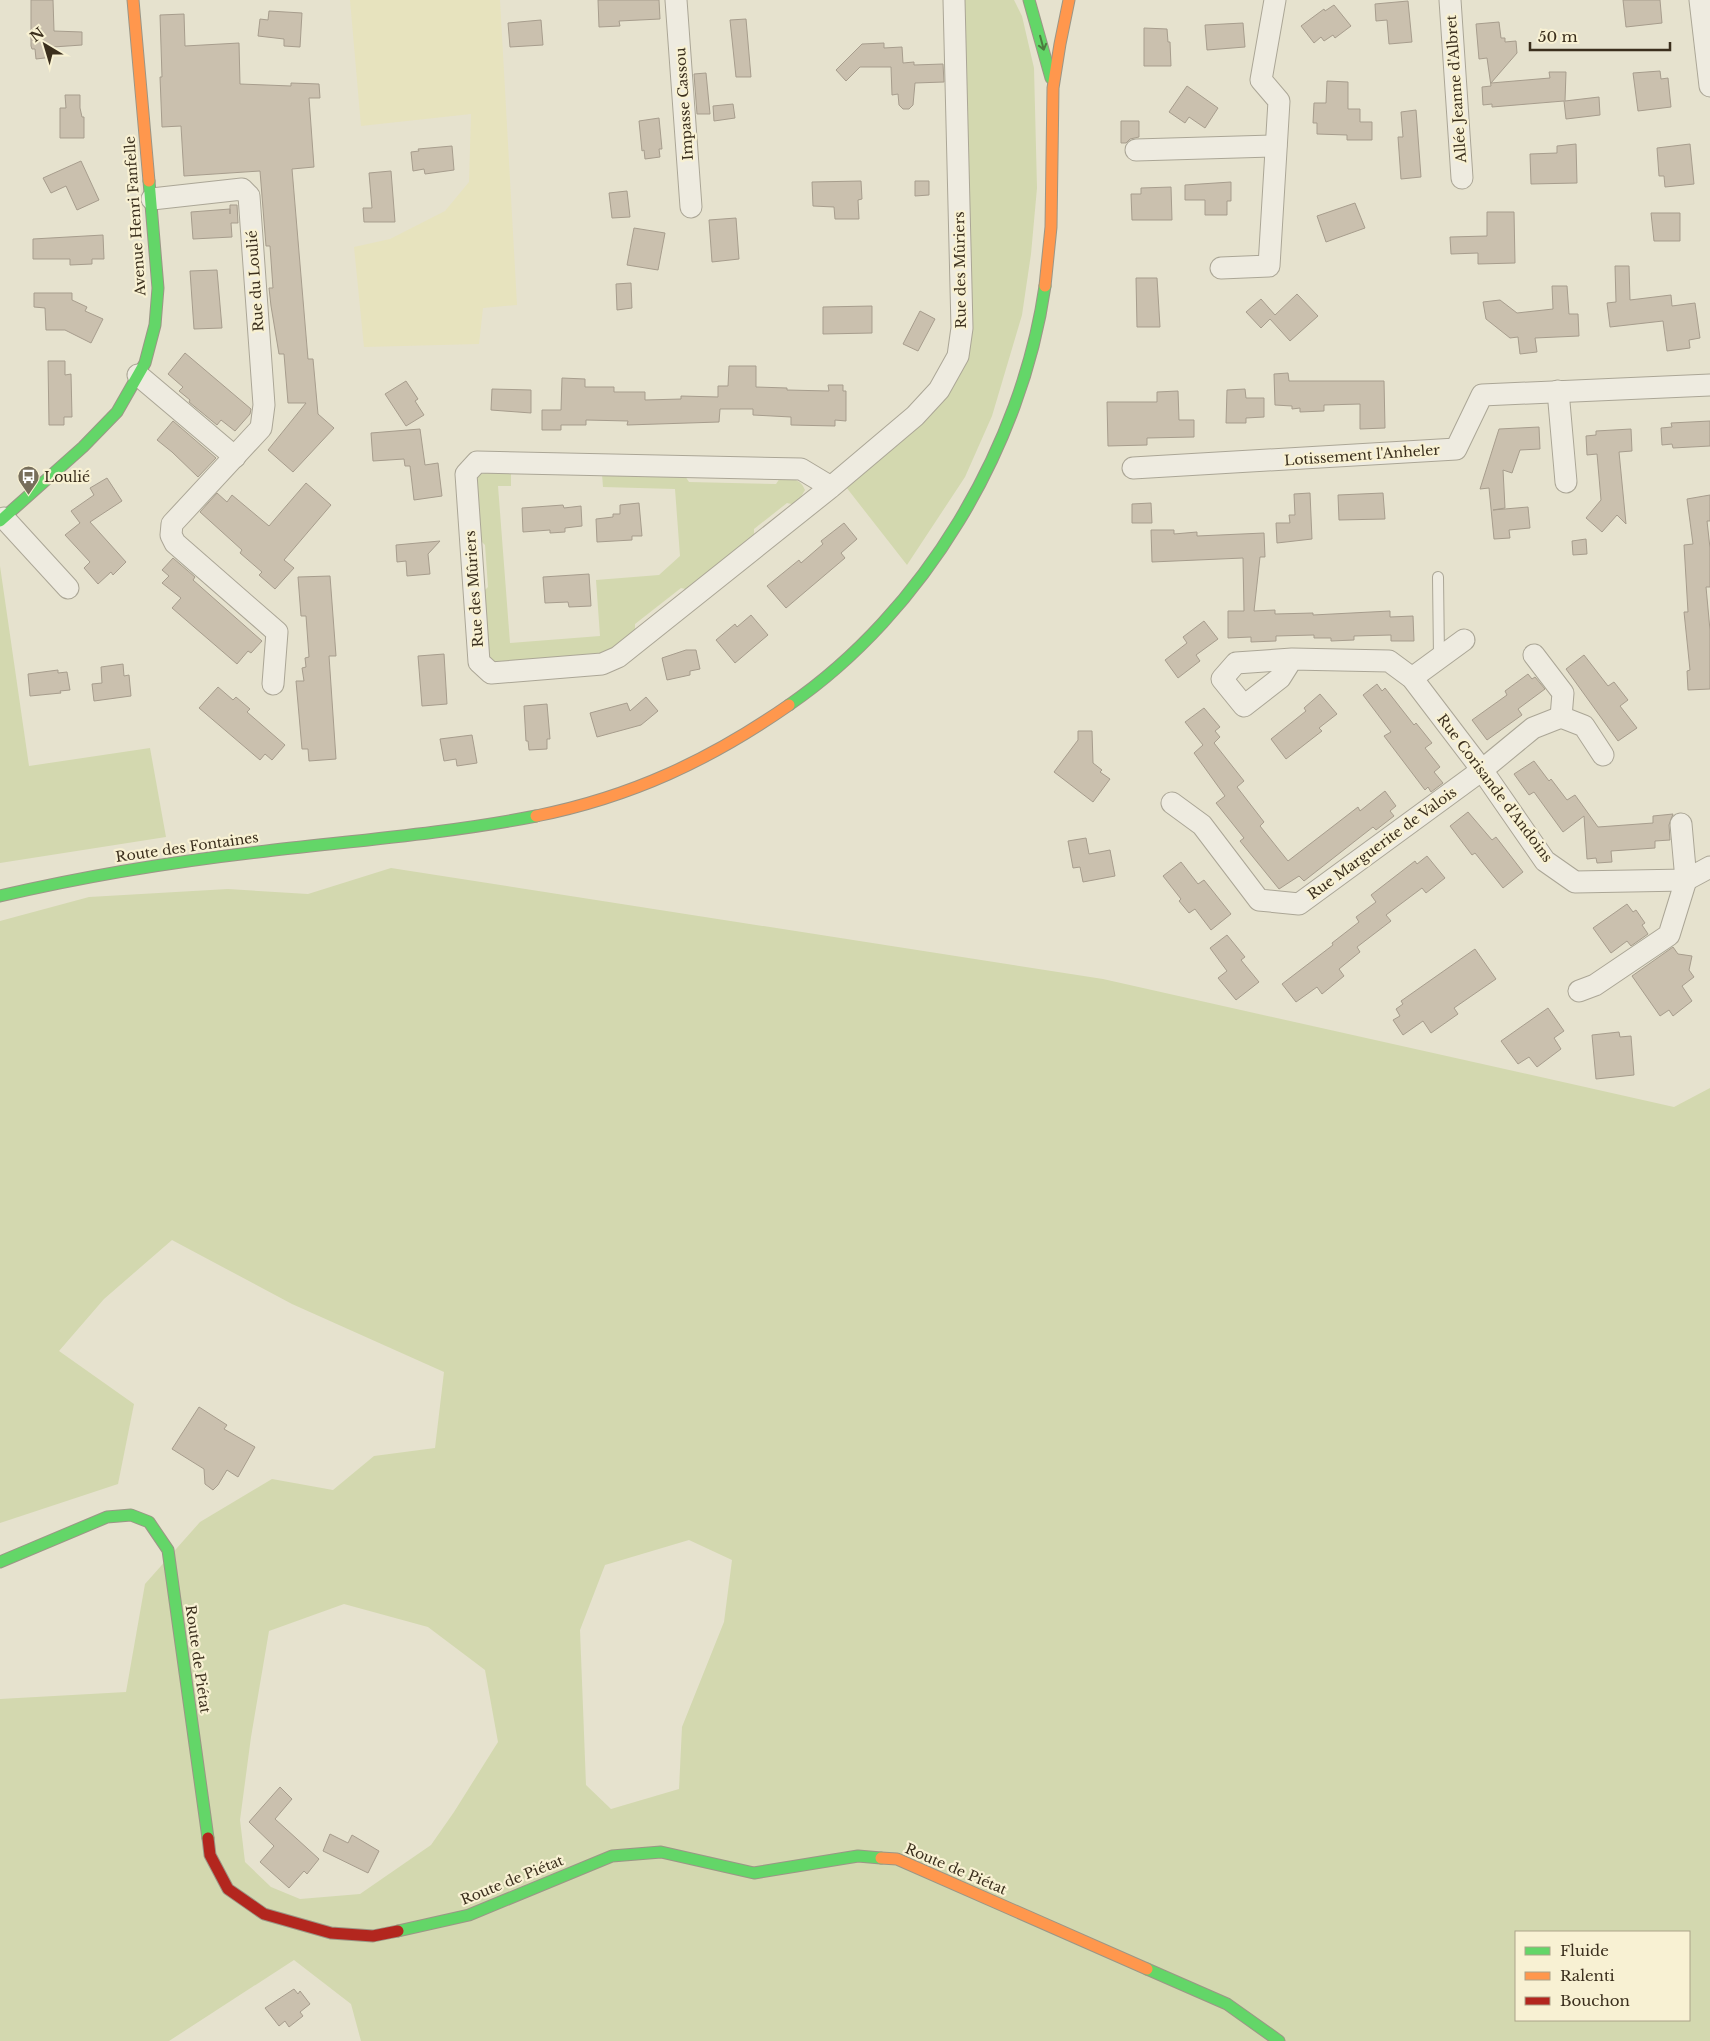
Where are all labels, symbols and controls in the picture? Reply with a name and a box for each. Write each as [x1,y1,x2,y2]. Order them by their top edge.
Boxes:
street label: Allée Jeanne d'Albret [1442,14,1470,164]
north arrow [20,20,70,70]
scale bar [1530,20,1670,52]
text: N [26,24,48,46]
text: 50 m [1538,27,1578,46]
one-way arrow [1038,35,1047,51]
street label: Impasse Cassou [671,46,697,161]
street label: Avenue Henri Fanfelle [120,136,150,297]
street label: Rue des Mûriers [950,211,970,329]
street label: Rue du Loulié [242,230,268,332]
street label: Lotissement l'Anheler [1284,441,1441,469]
bus stop icon: Loulié [16,465,40,496]
place label: Loulié [44,468,90,486]
street label: Rue des Mûriers [461,530,487,648]
street label: Rue Corisande d'Andoins [1433,710,1557,866]
street label: Rue Marguerite de Valois [1304,783,1460,903]
street label: Route des Fontaines [114,828,260,866]
street label: Route de Piétat [182,1604,215,1715]
street label: Route de Piétat [902,1839,1010,1899]
street label: Route de Piétat [458,1851,567,1909]
legend [1515,1931,1690,2021]
text: Fluide [1560,1941,1609,1960]
text: Ralenti [1560,1966,1615,1985]
text: Bouchon [1560,1991,1630,2010]

